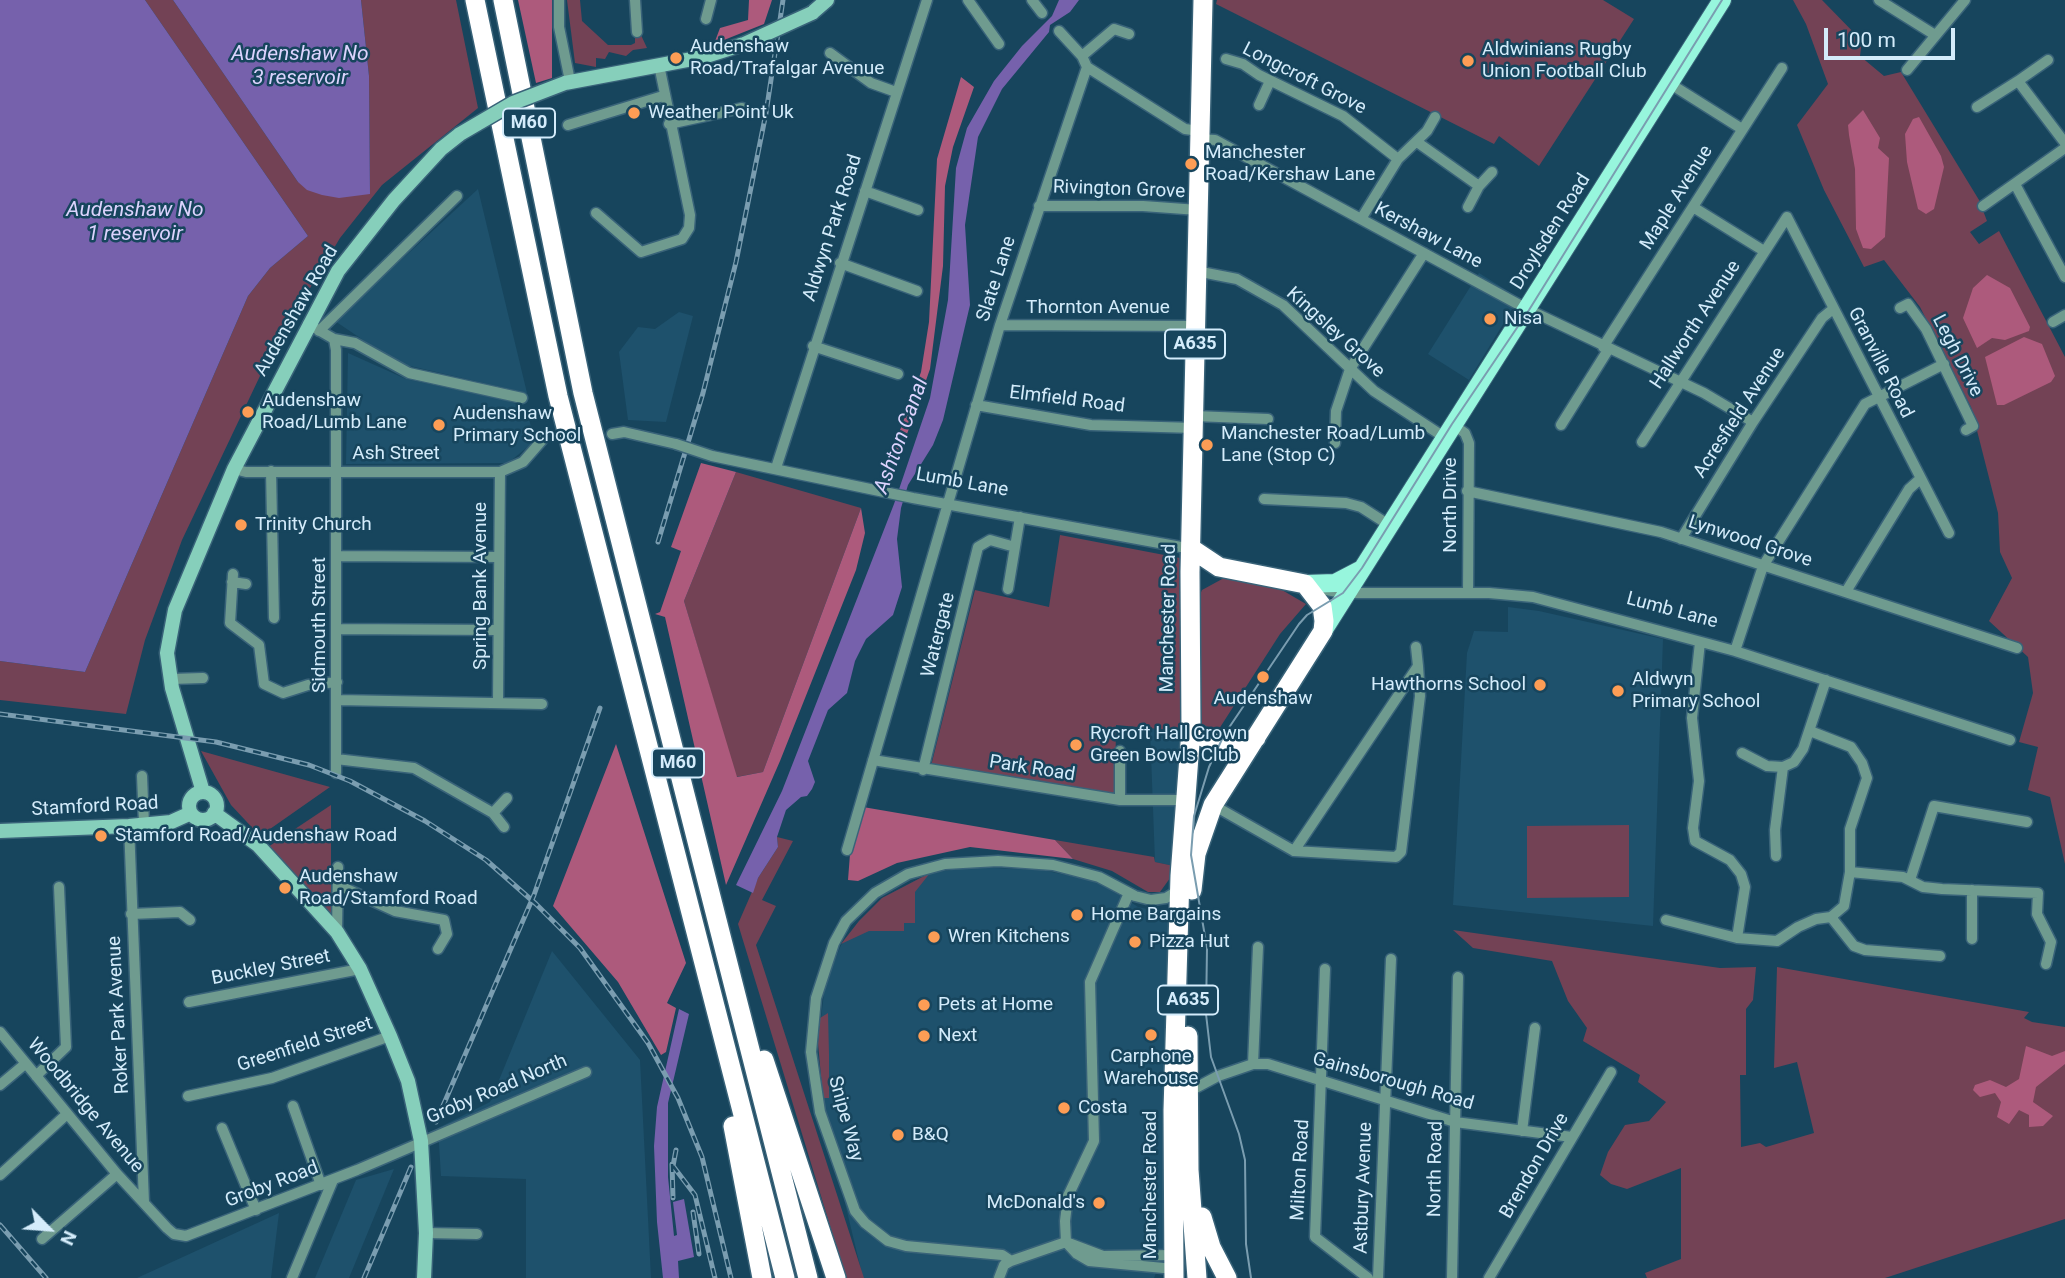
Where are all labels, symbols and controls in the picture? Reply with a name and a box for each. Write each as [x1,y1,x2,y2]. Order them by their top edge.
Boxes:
scale bar [1827,14,1958,58]
text: 100 m [1837,28,1896,52]
place label: Audenshaw Road/Trafalgar Avenue [690,36,884,80]
street label: Longcroft Grove [1238,38,1370,120]
place label: Aldwinians Rugby Union Football Club [1482,39,1647,83]
water label: Audenshaw No 3 reservoir [231,42,369,92]
marker: Audenshaw Road/Trafalgar Avenue [668,50,684,66]
marker: Aldwinians Rugby Union Football Club [1460,53,1476,69]
place label: Weather Point Uk [648,102,794,124]
marker: Weather Point Uk [626,105,642,121]
road number: M60 [503,109,555,138]
street label: Maple Avenue [1636,141,1718,255]
place label: Manchester Road/Kershaw Lane [1205,142,1375,186]
street label: Aldwyn Park Road [799,152,867,304]
marker: Manchester Road/Kershaw Lane [1183,156,1199,172]
street label: Droylsden Road [1506,170,1596,294]
street label: Rivington Grove [1052,176,1186,204]
water label: Audenshaw No 1 reservoir [66,198,204,248]
street label: Kershaw Lane [1370,198,1486,274]
street label: Slate Lane [973,233,1021,325]
street label: Audenshaw Road [250,242,344,380]
street label: Hallworth Avenue [1646,256,1746,394]
street label: Kingsley Grove [1281,283,1389,383]
street label: Thornton Avenue [1026,297,1170,319]
street label: Granville Road [1842,304,1918,422]
place label: Nisa [1504,308,1542,330]
marker: Nisa [1482,311,1498,327]
street label: Legh Drive [1927,311,1987,401]
road number: A635 [1165,330,1225,358]
street label: Acresfield Avenue [1689,343,1791,483]
water label: Ashton Canal [869,375,935,497]
street label: Elmfield Road [1008,382,1126,418]
place label: Audenshaw Road/Lumb Lane [262,390,407,434]
place label: Audenshaw Primary School [453,403,581,447]
marker: Audenshaw Road/Lumb Lane [240,404,256,420]
marker: Audenshaw Primary School [431,417,447,433]
place label: Manchester Road/Lumb Lane (Stop C) [1221,423,1425,467]
marker: Manchester Road/Lumb Lane (Stop C) [1199,437,1215,453]
street label: Ash Street [352,443,440,465]
street label: North Drive [1440,457,1462,553]
street label: Lumb Lane [914,464,1010,502]
street label: Spring Bank Avenue [470,502,492,670]
street label: Lynwood Grove [1685,511,1815,573]
place label: Trinity Church [255,514,372,536]
marker: Trinity Church [233,517,249,533]
street label: Manchester Road [1156,543,1182,693]
street label: Sidmouth Street [309,557,331,693]
street label: Lumb Lane [1624,588,1720,634]
street label: Watergate [917,590,961,680]
marker: Audenshaw [1255,669,1271,685]
place label: Aldwyn Primary School [1632,669,1760,713]
place label: Hawthorns School [1371,674,1526,696]
marker: Hawthorns School [1532,677,1548,693]
marker: Aldwyn Primary School [1610,683,1626,699]
place label: Audenshaw [1214,688,1312,710]
place label: Rycroft Hall Crown Green Bowls Club [1090,723,1247,767]
marker: Rycroft Hall Crown Green Bowls Club [1068,737,1084,753]
road number: M60 [652,748,704,778]
street label: Park Road [987,751,1077,787]
street label: Stamford Road [31,792,159,822]
place label: Stamford Road/Audenshaw Road [115,825,397,847]
marker: Stamford Road/Audenshaw Road [93,828,109,844]
place label: Audenshaw Road/Stamford Road [299,866,478,910]
marker: Audenshaw Road/Stamford Road [277,880,293,896]
place label: Home Bargains [1091,904,1221,926]
marker: Home Bargains [1069,907,1085,923]
place label: Wren Kitchens [948,926,1070,948]
marker: Wren Kitchens [926,929,942,945]
place label: Pizza Hut [1149,931,1230,953]
marker: Pizza Hut [1127,934,1143,950]
street label: Roker Park Avenue [103,935,135,1095]
street label: Buckley Street [210,945,332,991]
road number: A635 [1158,986,1218,1015]
place label: Pets at Home [938,994,1053,1016]
marker: Pets at Home [916,997,932,1013]
street label: Greenfield Street [235,1012,375,1078]
place label: Next [938,1025,977,1047]
marker: Carphone Warehouse [1143,1027,1159,1043]
marker: Next [916,1028,932,1044]
street label: Woodbridge Avenue [22,1034,148,1178]
place label: Carphone Warehouse [1104,1046,1198,1090]
street label: Gainsborough Road [1310,1048,1476,1116]
street label: Groby Road North [423,1050,571,1130]
street label: Snipe Way [823,1074,867,1164]
place label: Costa [1078,1097,1128,1119]
marker: Costa [1056,1100,1072,1116]
street label: Brendon Drive [1496,1109,1574,1223]
street label: Manchester Road [1140,1111,1162,1259]
street label: Milton Road [1287,1119,1315,1221]
street label: North Road [1424,1121,1448,1217]
street label: Astbury Avenue [1350,1122,1378,1254]
place label: B&Q [912,1124,949,1146]
marker: B&Q [890,1127,906,1143]
street label: Groby Road [222,1157,322,1213]
place label: McDonald's [987,1192,1085,1214]
north arrow [14,1194,84,1264]
marker: McDonald's [1091,1195,1107,1211]
text: N [55,1227,82,1249]

